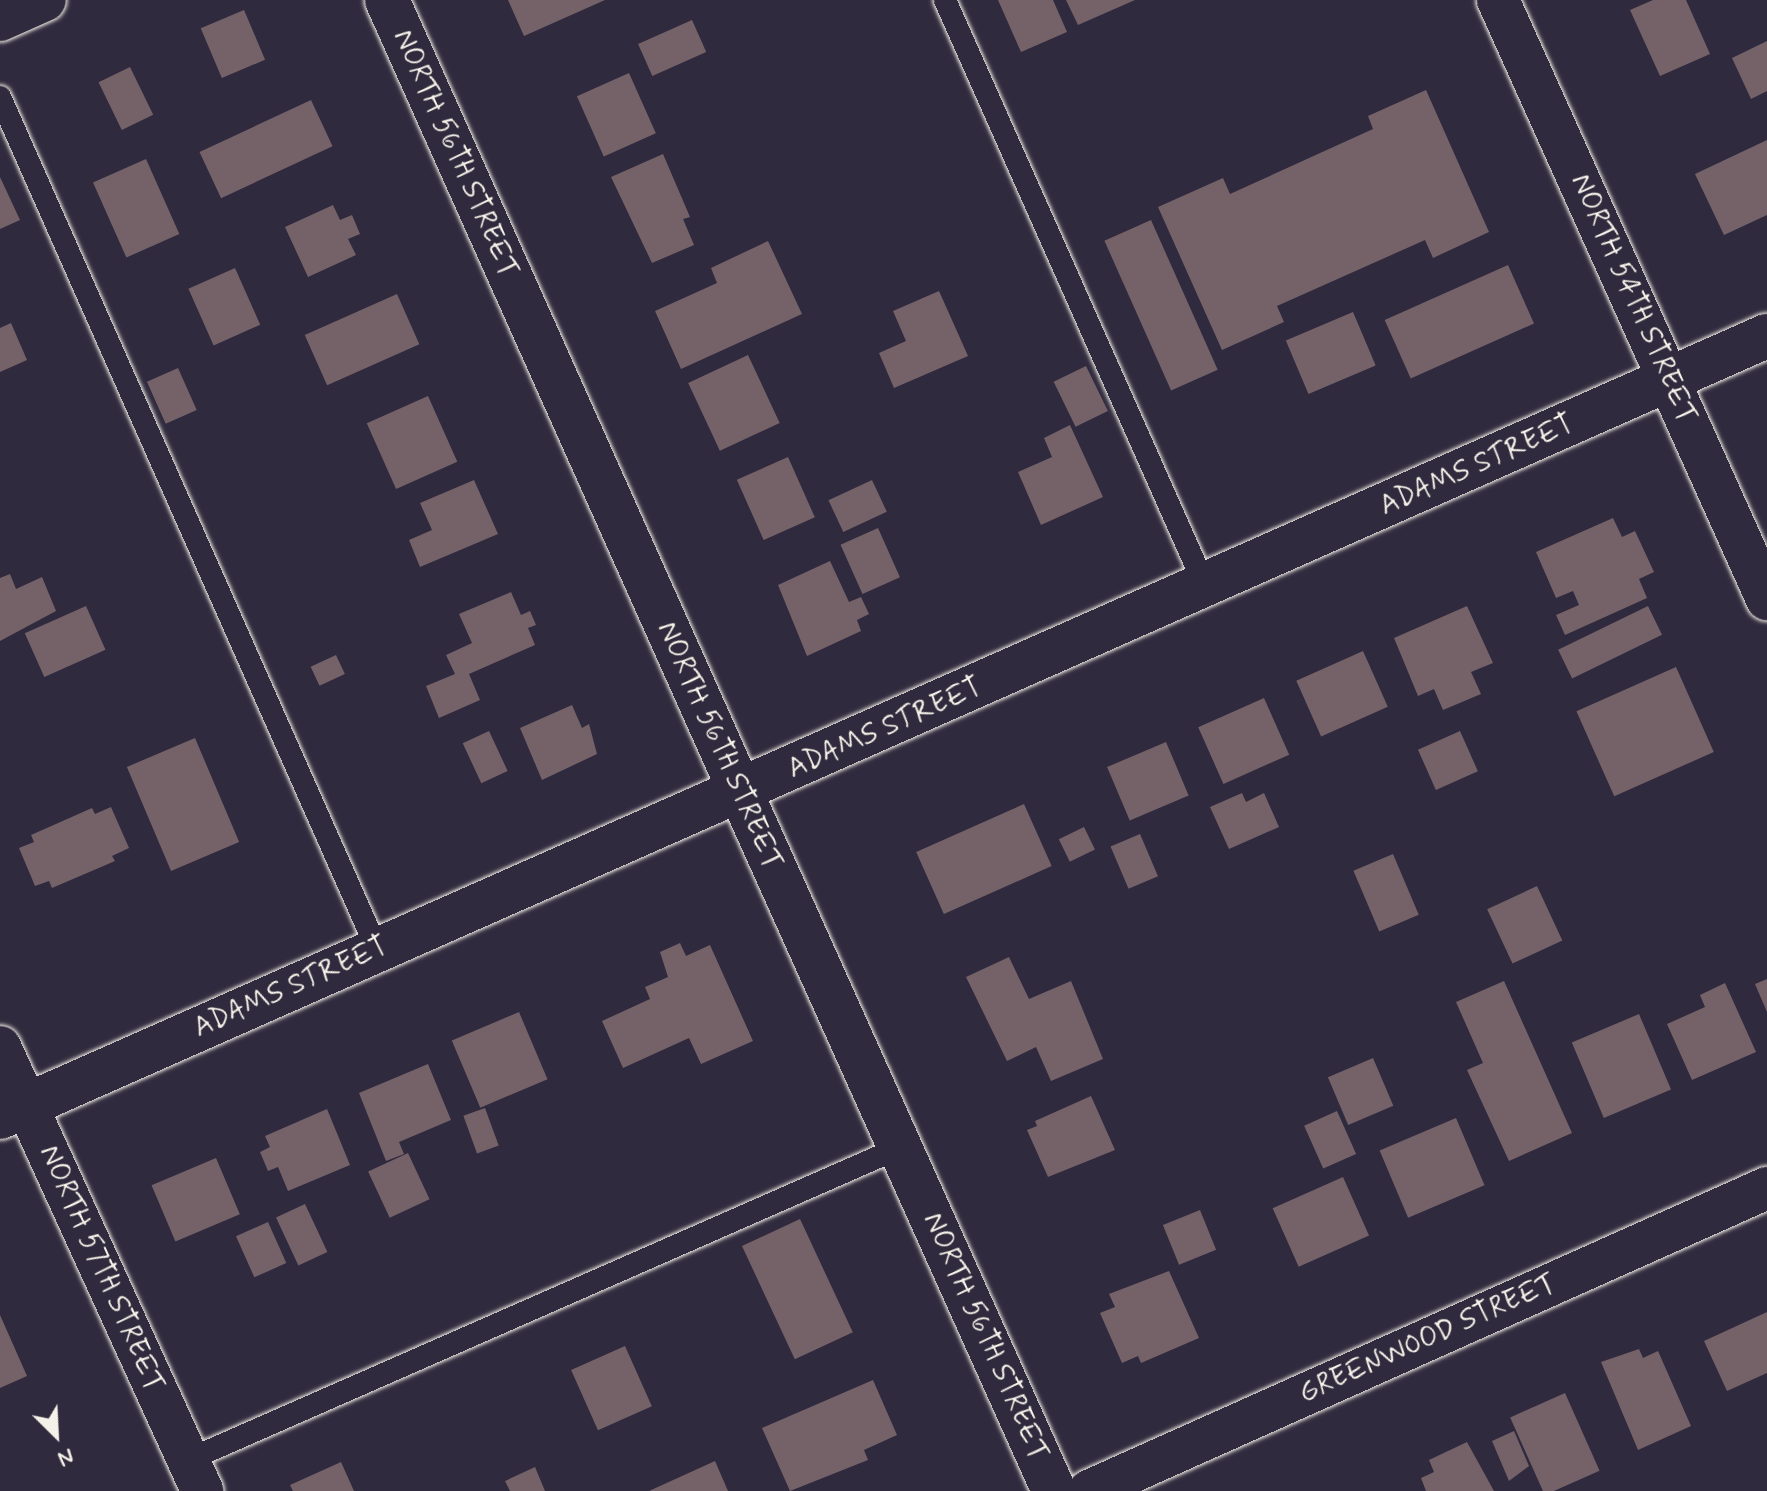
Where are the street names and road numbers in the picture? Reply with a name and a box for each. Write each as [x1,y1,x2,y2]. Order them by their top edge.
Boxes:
street label: NORTH 56TH STREET [384,23,526,285]
street label: NORTH 54TH STREET [1562,168,1704,430]
street label: ADAMS STREET [1375,408,1579,524]
street label: NORTH 56TH STREET [648,615,790,877]
street label: ADAMS STREET [783,671,987,787]
street label: ADAMS STREET [189,930,393,1046]
street label: NORTH 57TH STREET [31,1139,171,1399]
street label: NORTH 56TH STREET [914,1206,1056,1468]
street label: GREENWOOD STREET [1293,1266,1563,1412]

